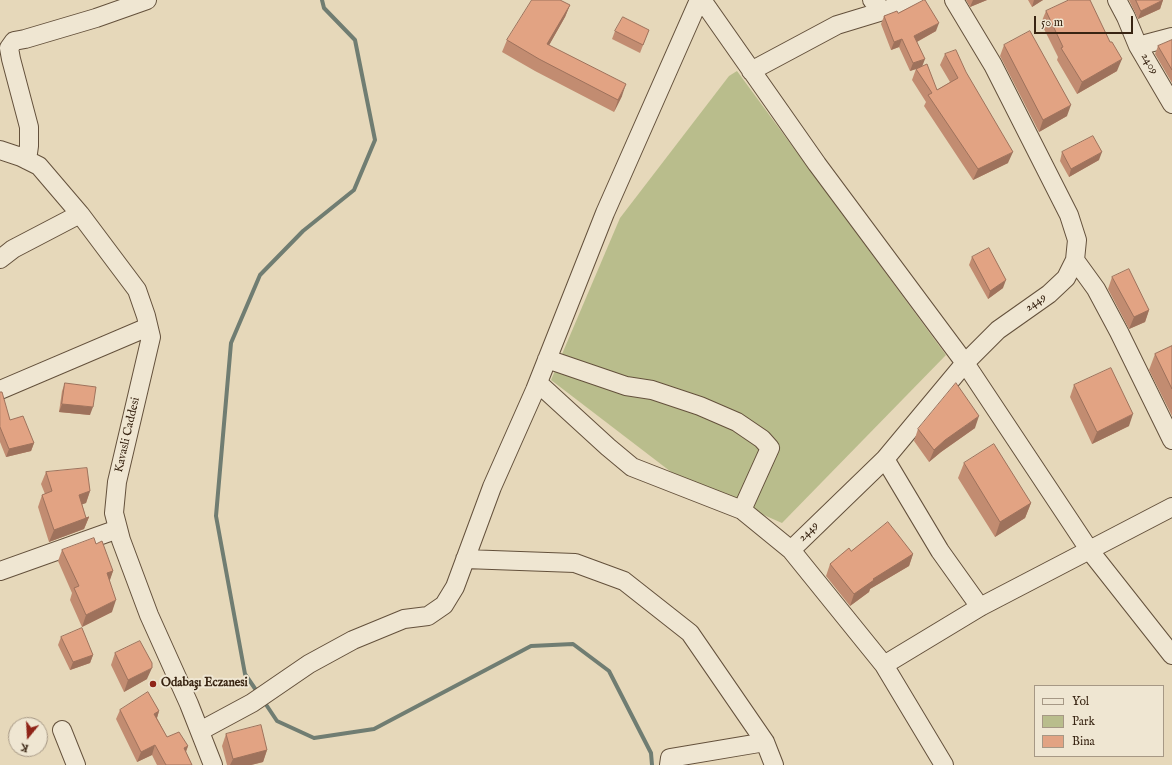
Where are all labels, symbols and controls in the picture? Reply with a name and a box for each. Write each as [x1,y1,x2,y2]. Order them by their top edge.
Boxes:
scale bar [1036,8,1135,34]
text: 50 m [1041,15,1063,30]
street label: 2409 [1137,51,1161,77]
street label: 2449 [1023,291,1049,315]
street label: Kavasli Caddesi [112,396,144,474]
street label: 2449 [796,519,822,545]
place label: Odabaşı Eczanesi [161,677,248,691]
marker: Odabaşı Eczanesi [148,679,158,689]
legend [1034,685,1164,757]
text: Yol [1072,694,1089,709]
text: Park [1072,714,1095,729]
north arrow [8,717,48,757]
text: Bina [1072,734,1095,749]
text: K [19,740,31,755]

